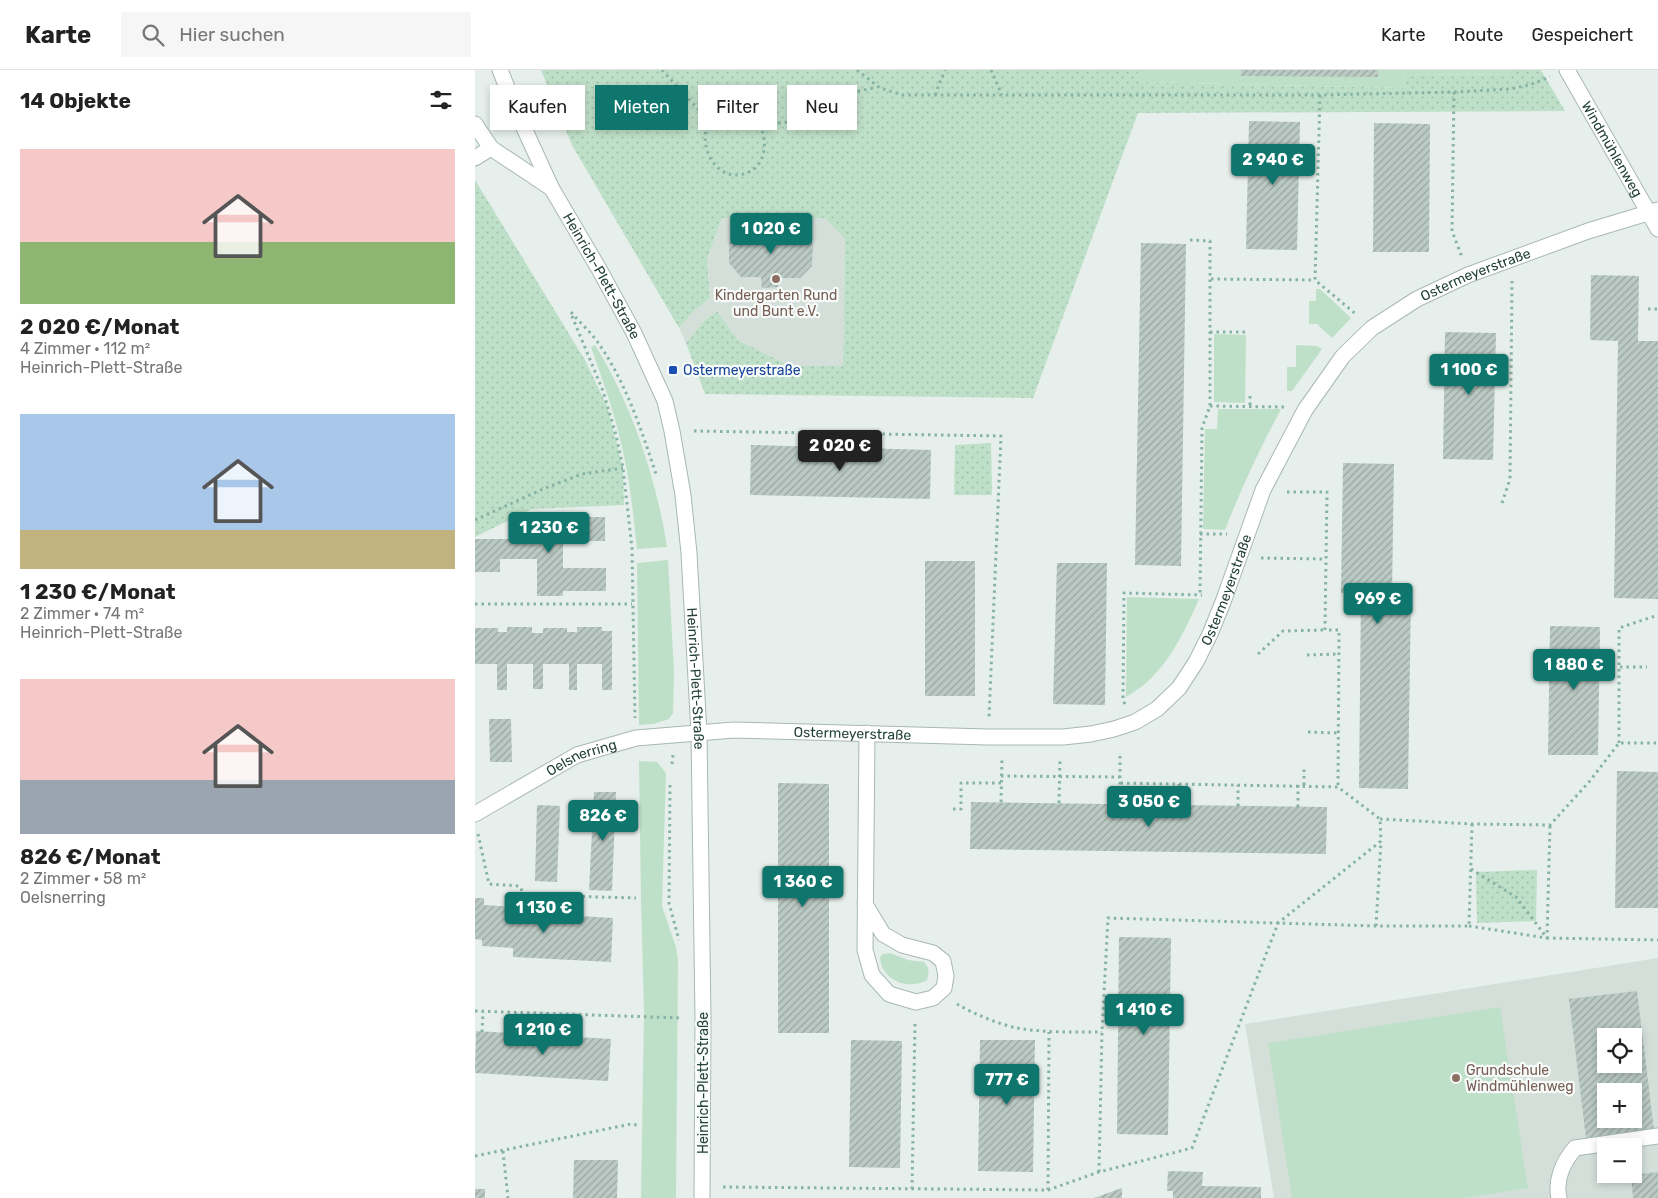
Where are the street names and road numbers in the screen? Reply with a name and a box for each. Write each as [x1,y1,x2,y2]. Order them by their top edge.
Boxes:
street label: Windmühlenweg [1578,98,1646,200]
street label: Heinrich-Plett-Straße [559,210,644,342]
street label: Ostermeyerstraße [1418,244,1533,305]
street label: Ostermeyerstraße [1197,532,1255,648]
street label: Heinrich-Plett-Straße [684,607,708,750]
street label: Ostermeyerstraße [793,723,912,743]
street label: Oelsnerring [543,736,618,780]
street label: Heinrich-Plett-Straße [695,1012,712,1154]

